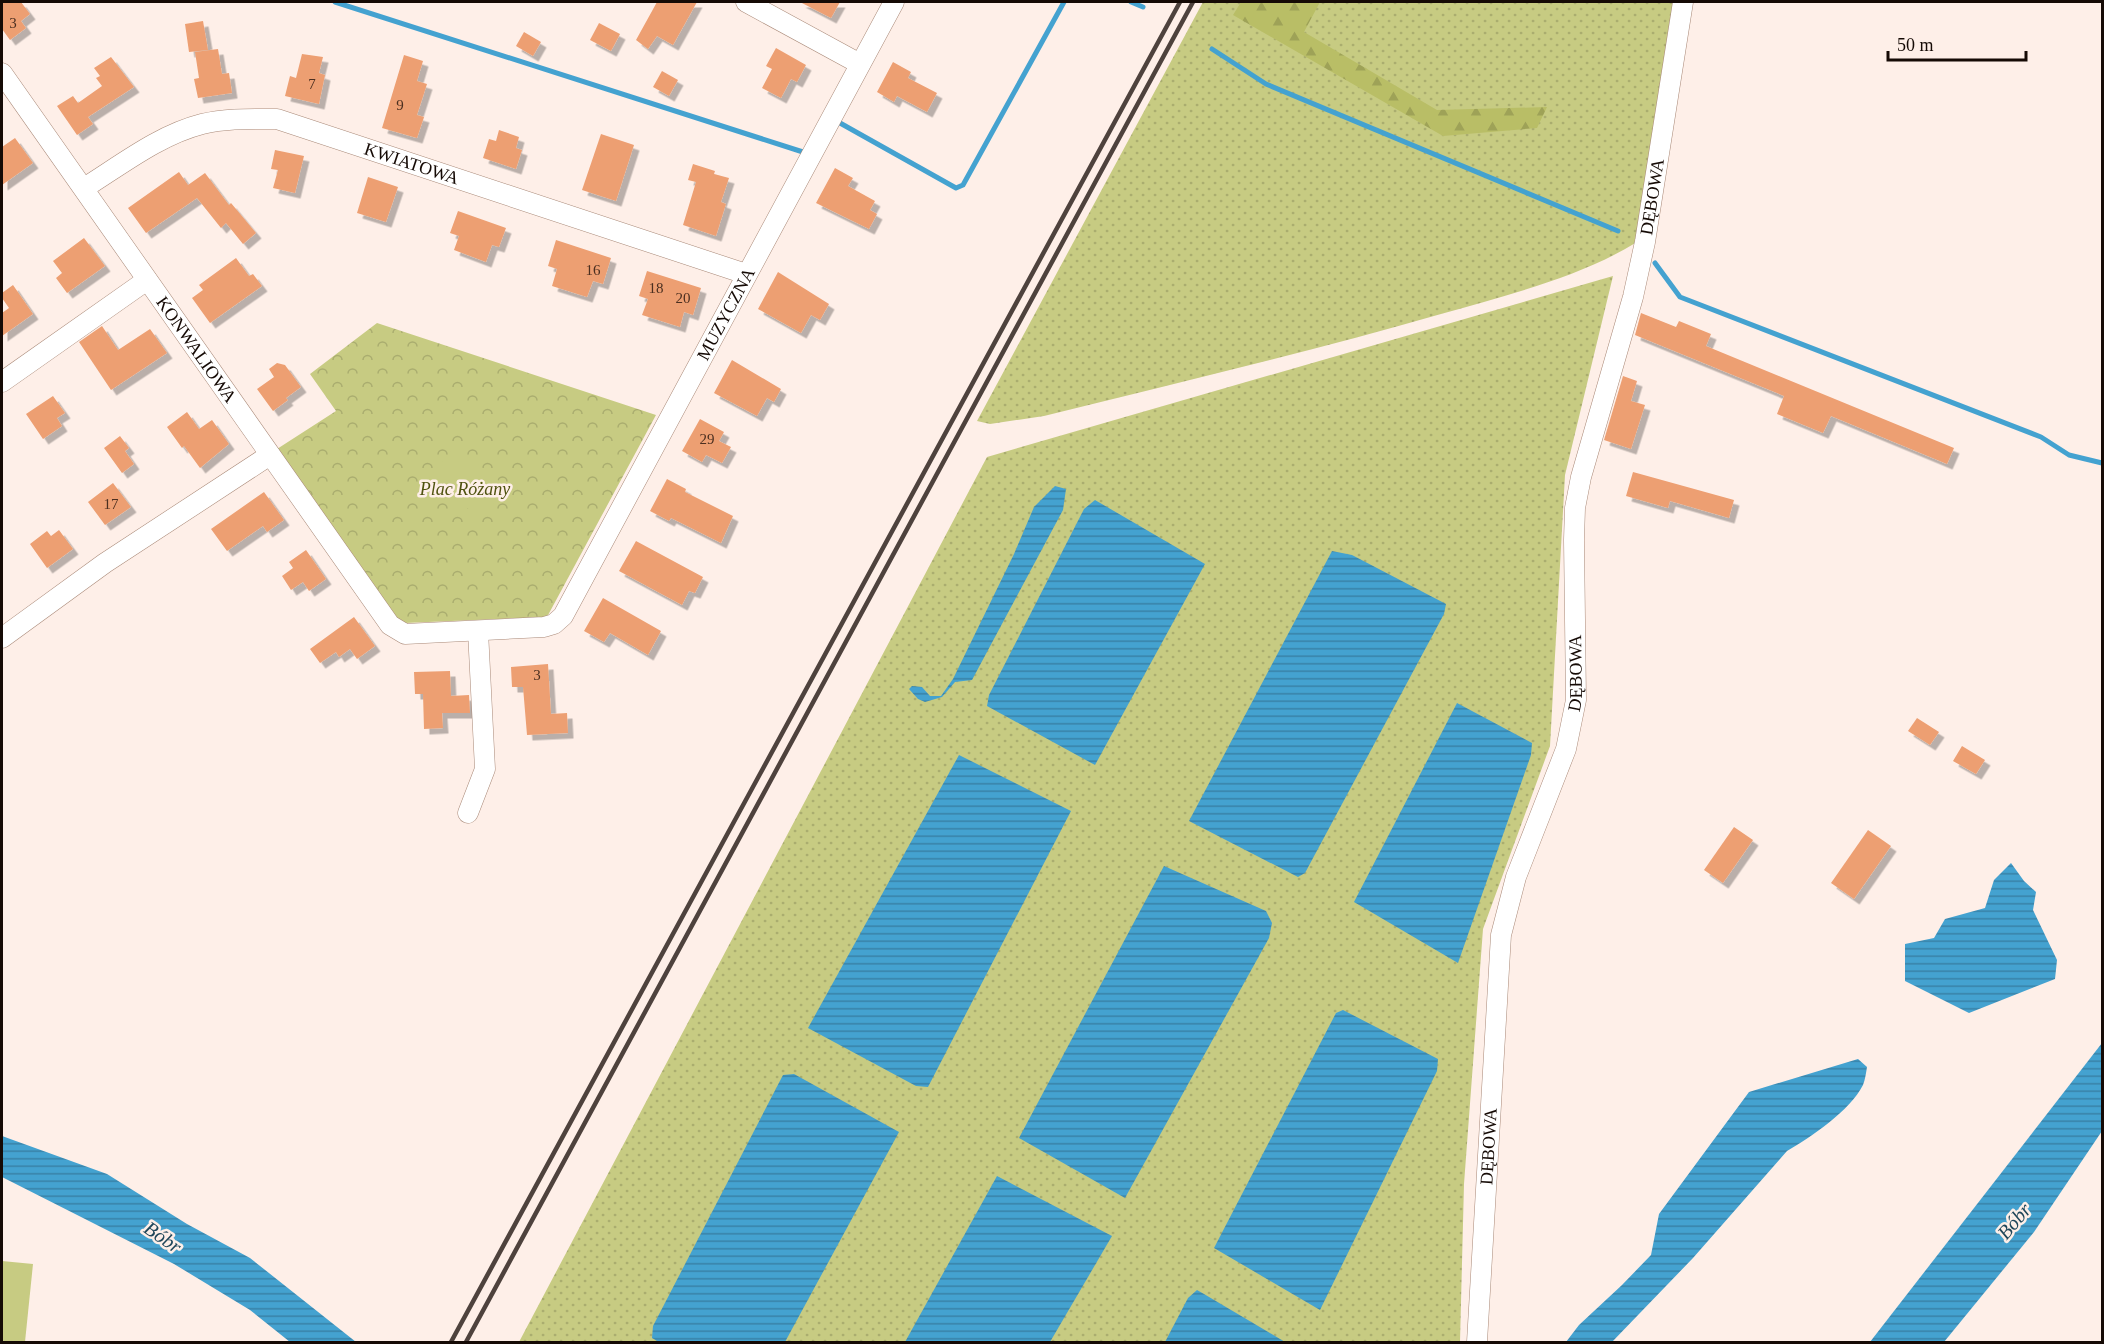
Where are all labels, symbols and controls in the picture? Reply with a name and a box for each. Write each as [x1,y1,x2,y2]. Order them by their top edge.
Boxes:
house number: 3 [9,15,17,31]
scale bar [1888,24,2026,62]
text: 50 m [1897,35,1934,55]
house number: 7 [308,76,316,92]
house number: 9 [396,97,404,113]
street label: KWIATOWA [362,139,462,188]
street label: DĘBOWA [1636,157,1668,236]
house number: 16 [586,262,601,278]
street label: MUZYCZNA [693,264,759,364]
house number: 18 [649,280,664,296]
house number: 20 [676,290,691,306]
street label: KONWALIOWA [152,293,240,406]
house number: 29 [700,431,715,447]
park label: Plac Różany [419,479,510,499]
house number: 17 [104,496,119,512]
street label: DĘBOWA [1564,634,1586,713]
house number: 3 [533,667,541,683]
street label: DĘBOWA [1476,1107,1501,1185]
water label: Bóbr [1993,1198,2035,1243]
water label: Bóbr [140,1217,186,1257]

